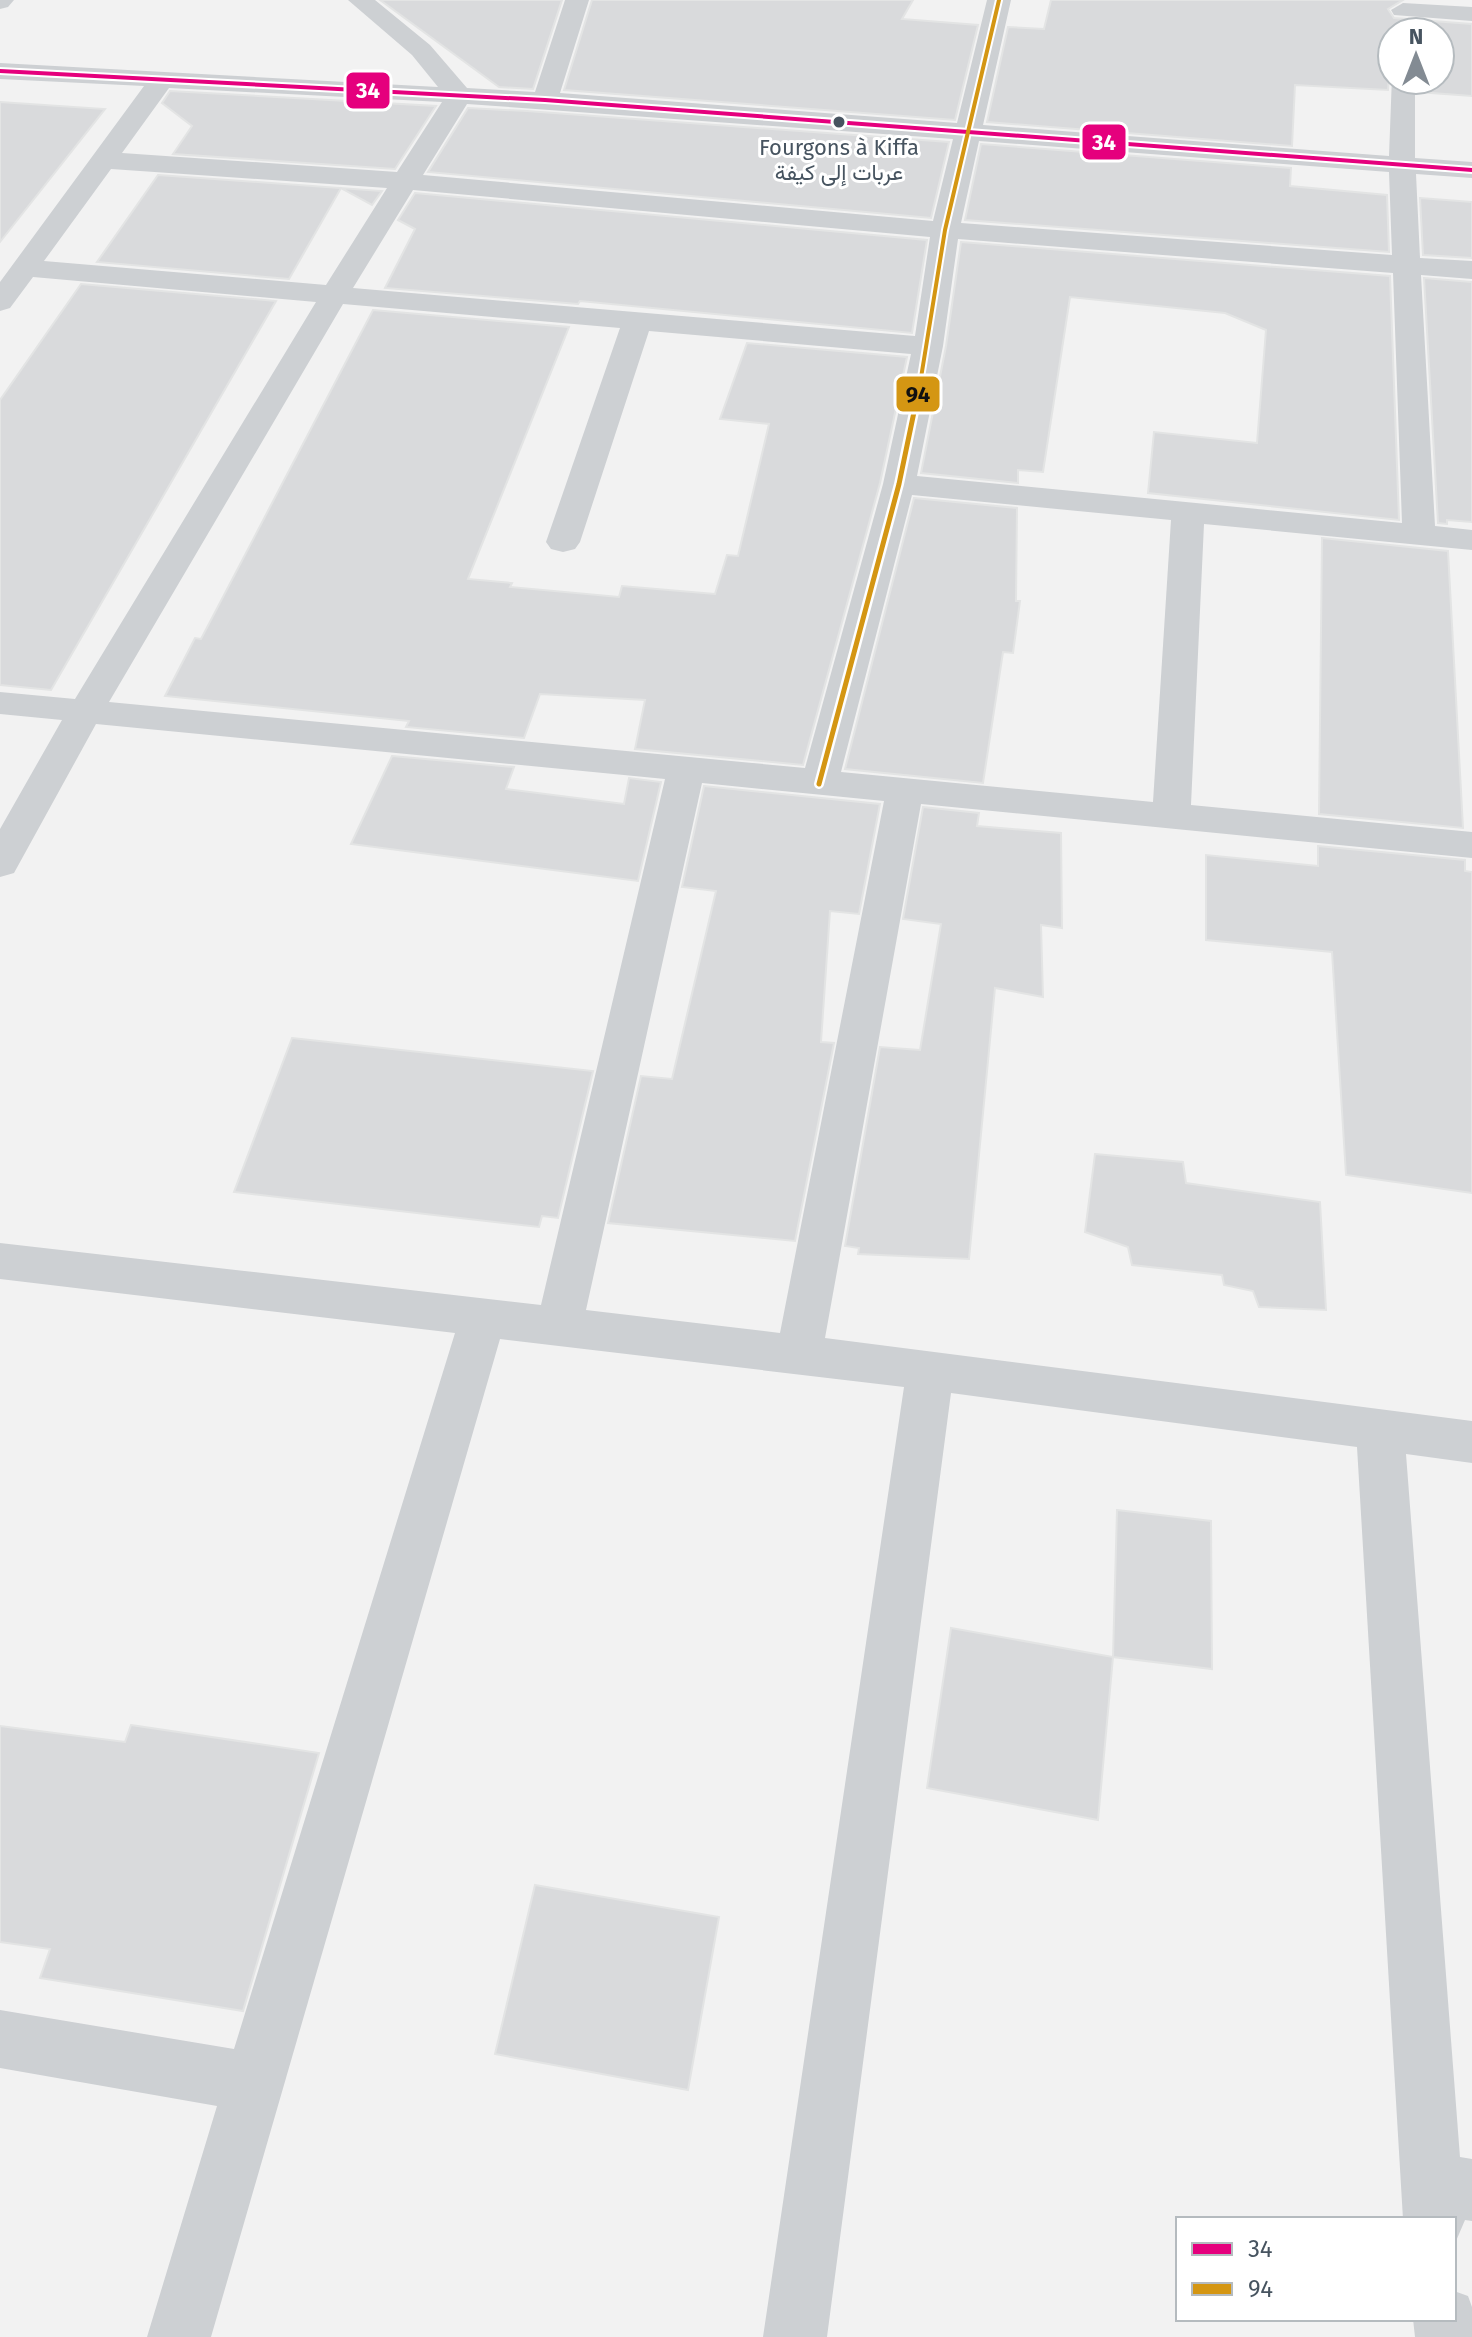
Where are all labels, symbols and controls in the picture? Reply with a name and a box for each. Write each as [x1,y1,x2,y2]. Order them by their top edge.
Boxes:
north arrow [1376,16,1456,96]
text: N [1409,23,1423,50]
line badge: 34 [345,71,391,110]
text: 34 [355,77,380,104]
marker: Fourgons à Kiffa عربات إلى كيفة [831,114,847,130]
line badge: 34 [1081,123,1127,161]
text: 34 [1091,129,1116,156]
place label: Fourgons à Kiffa عربات إلى كيفة [759,134,919,187]
line badge: 94 [895,375,941,413]
text: 94 [906,381,930,408]
legend [1176,2217,1456,2321]
text: 34 [1248,2235,1273,2263]
text: 94 [1248,2275,1273,2303]

